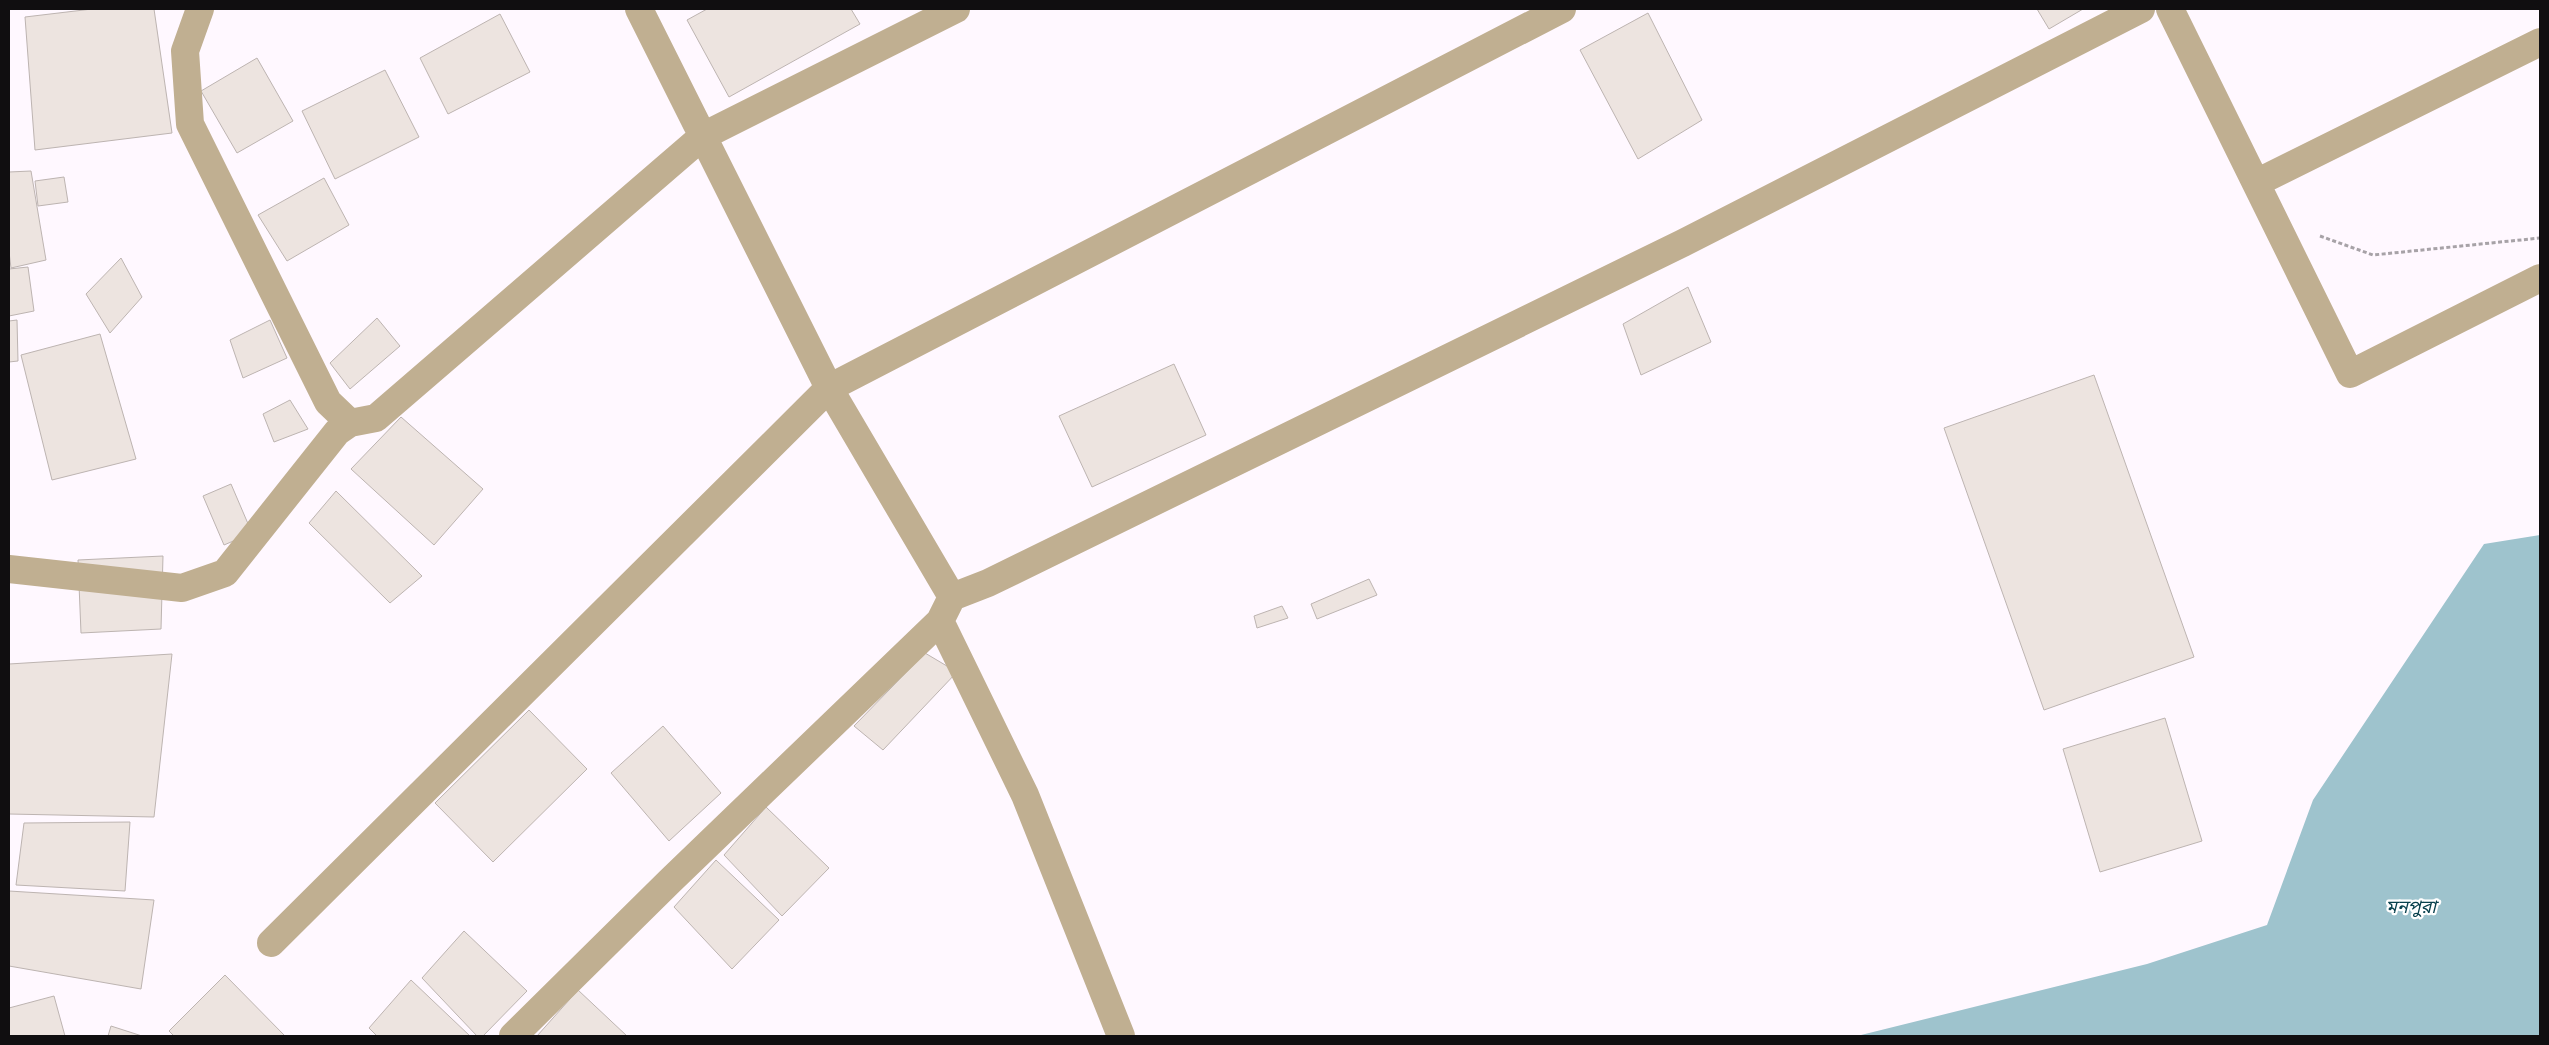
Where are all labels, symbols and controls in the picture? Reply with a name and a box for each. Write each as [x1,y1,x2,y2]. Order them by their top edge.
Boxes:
water label: মনপুরা [2386,895,2439,918]

